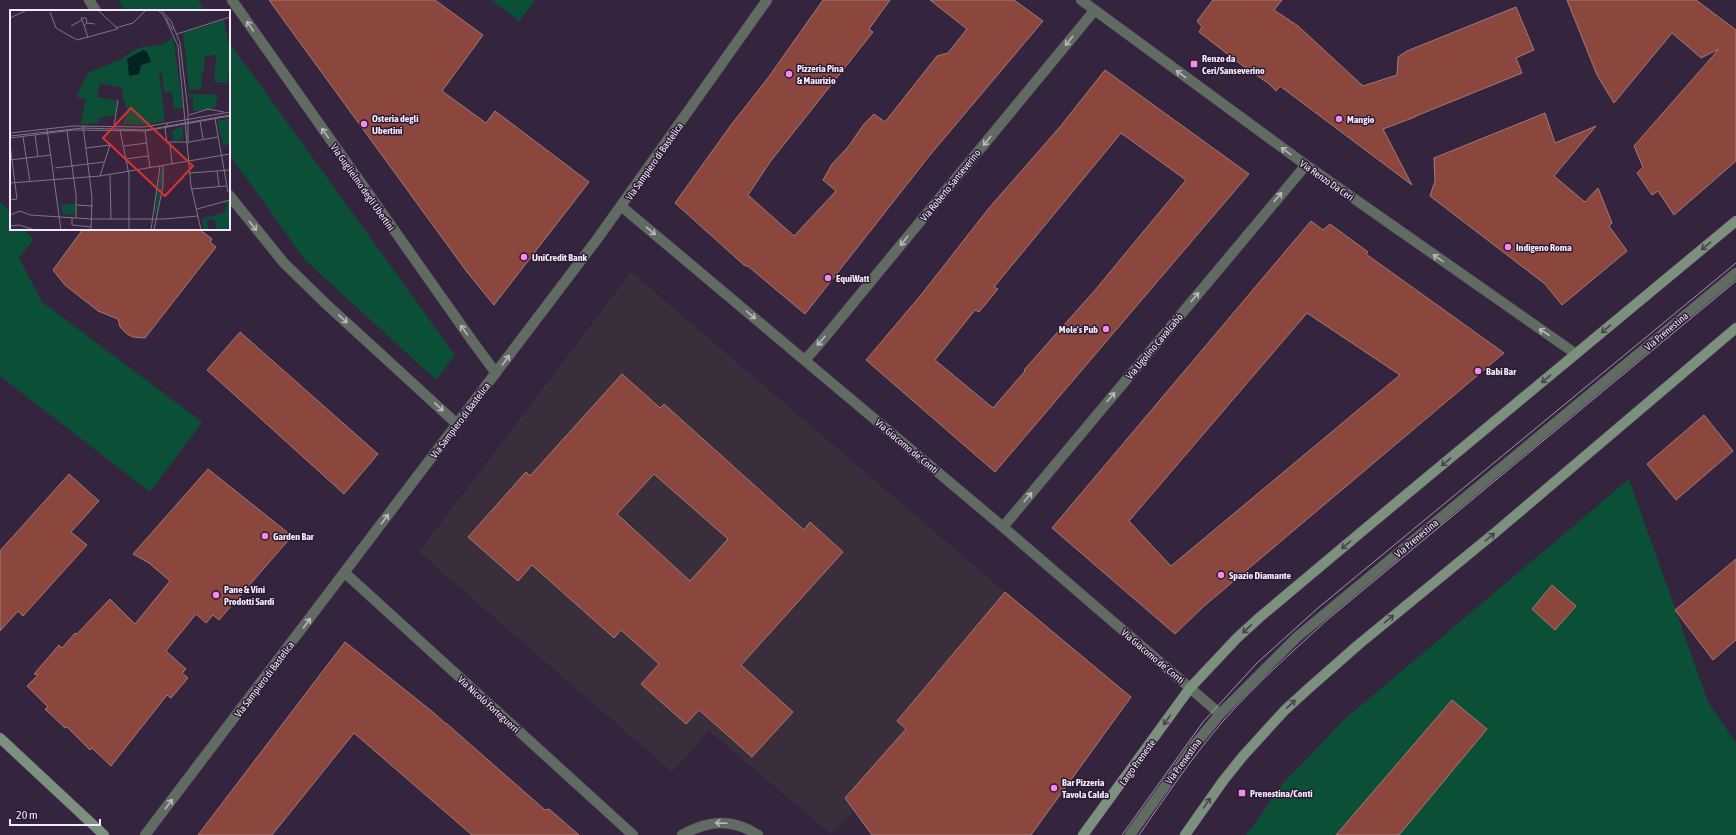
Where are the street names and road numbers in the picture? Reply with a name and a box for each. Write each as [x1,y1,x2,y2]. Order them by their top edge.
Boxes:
street label: Via Sampiero di Bastelica [624,120,685,202]
street label: Via Guglielmo degli Ubertini [328,142,397,233]
street label: Via Roberto Sanseverino [918,147,983,223]
street label: Via Renzo Da Ceri [1298,158,1356,203]
street label: Via Prenestina [1642,310,1691,353]
street label: Via Ugolino Cavalcabò [1124,311,1185,381]
street label: Via Sampiero di Bastelica [428,380,493,460]
street label: Via Giacomo de' Conti [873,417,940,476]
street label: Via Prenestina [1392,517,1441,560]
street label: Via Giacomo de' Conti [1119,627,1186,686]
street label: Via Sampiero di Bastelica [232,639,297,719]
street label: Via Nicolò Forteguerri [456,674,522,735]
street label: Via Prenestina [1163,736,1204,786]
street label: Largo Preneste [1117,737,1158,787]

